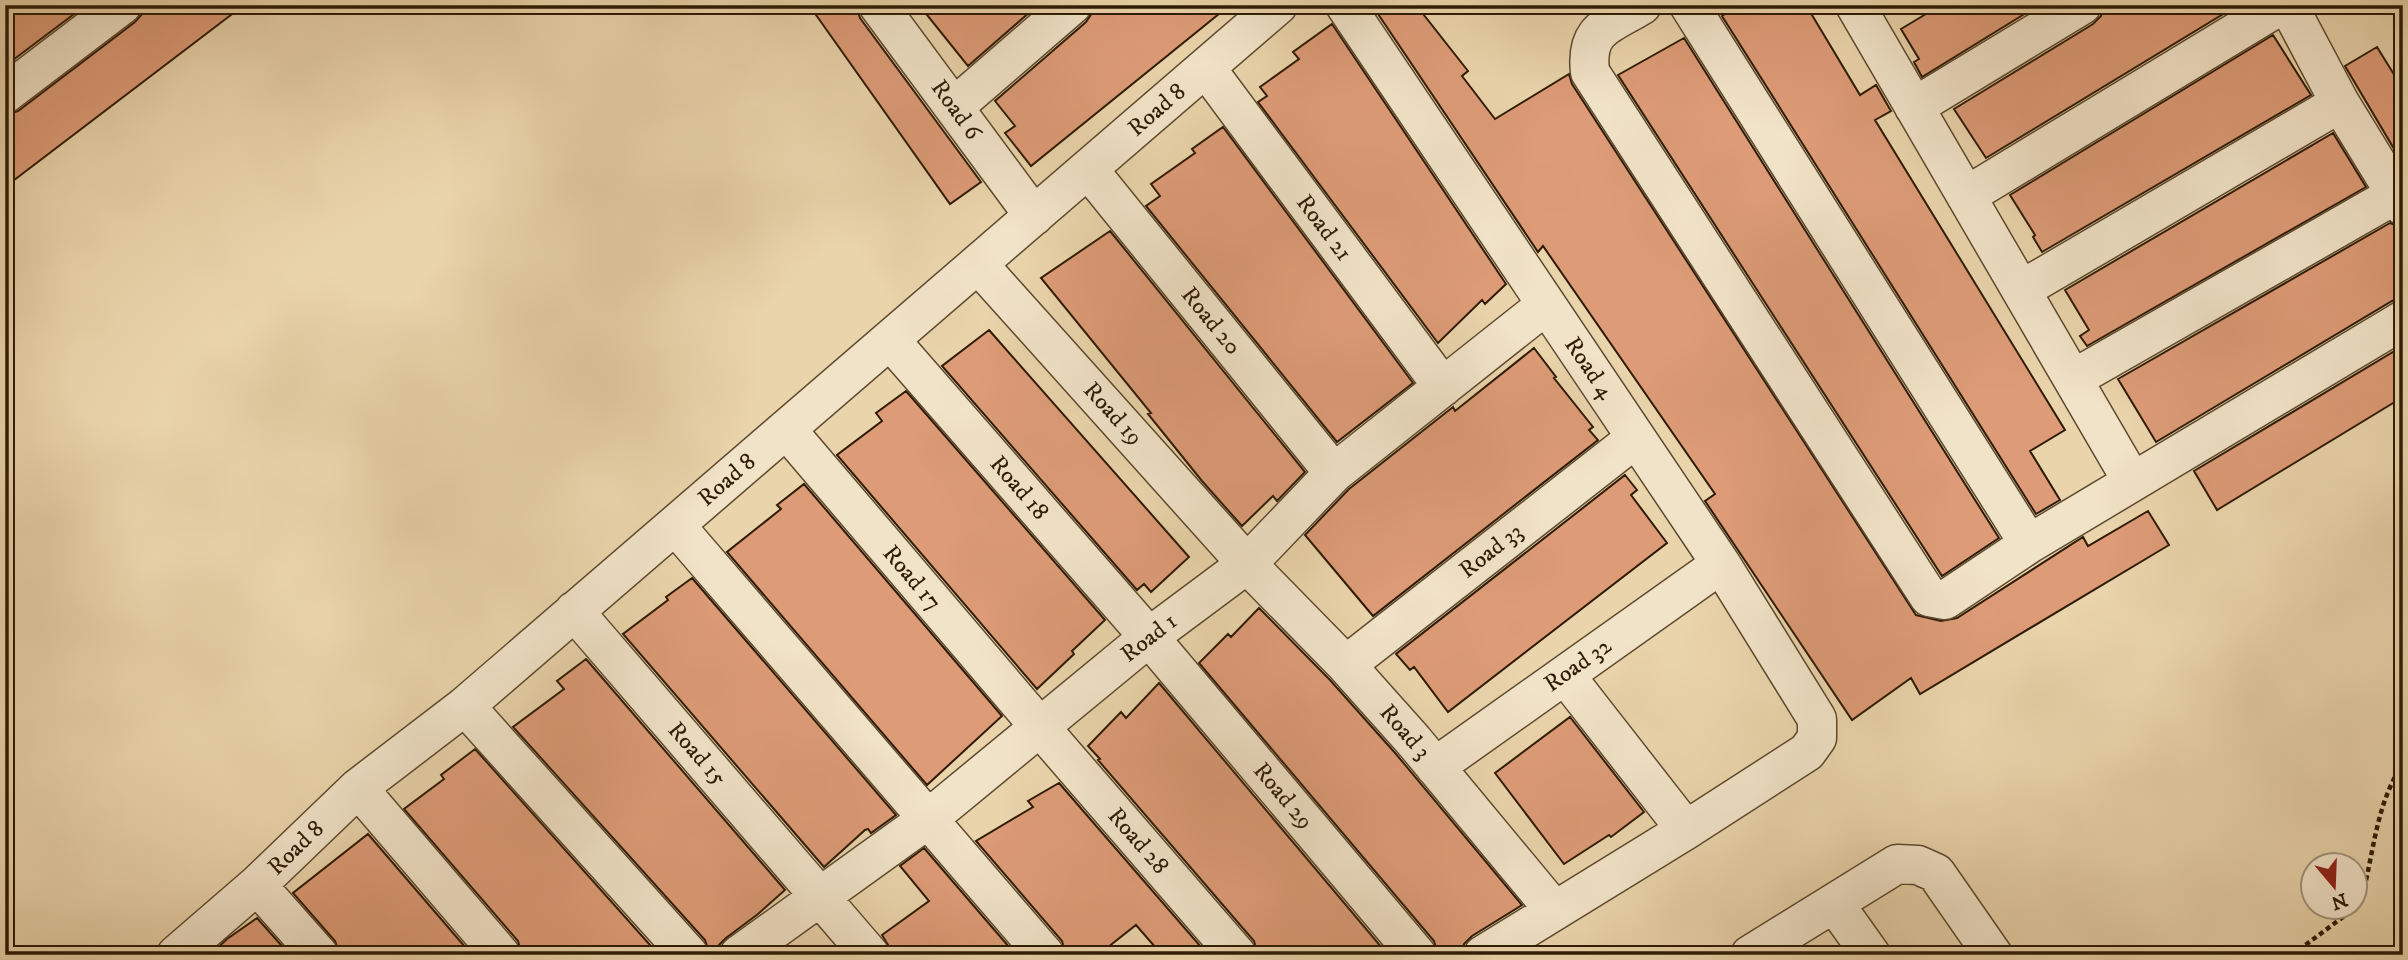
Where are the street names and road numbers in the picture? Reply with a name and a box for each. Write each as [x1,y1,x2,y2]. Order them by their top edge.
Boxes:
street label: Road 6 [924,74,989,147]
street label: Road 8 [1122,77,1192,143]
street label: Road 21 [1289,189,1359,267]
street label: Road 20 [1174,281,1248,361]
street label: Road 4 [1557,331,1621,406]
street label: Road 19 [1077,376,1149,452]
street label: Road 8 [692,447,762,513]
street label: Road 18 [983,450,1055,526]
street label: Road 33 [1453,517,1529,585]
street label: Road 17 [876,539,948,617]
street label: Road 1 [1115,607,1183,669]
street label: Road 32 [1538,631,1618,699]
street label: Road 3 [1373,698,1437,766]
street label: Road 15 [661,716,733,792]
street label: Road 29 [1246,756,1320,836]
street label: Road 28 [1101,801,1175,881]
street label: Road 8 [262,814,330,882]

